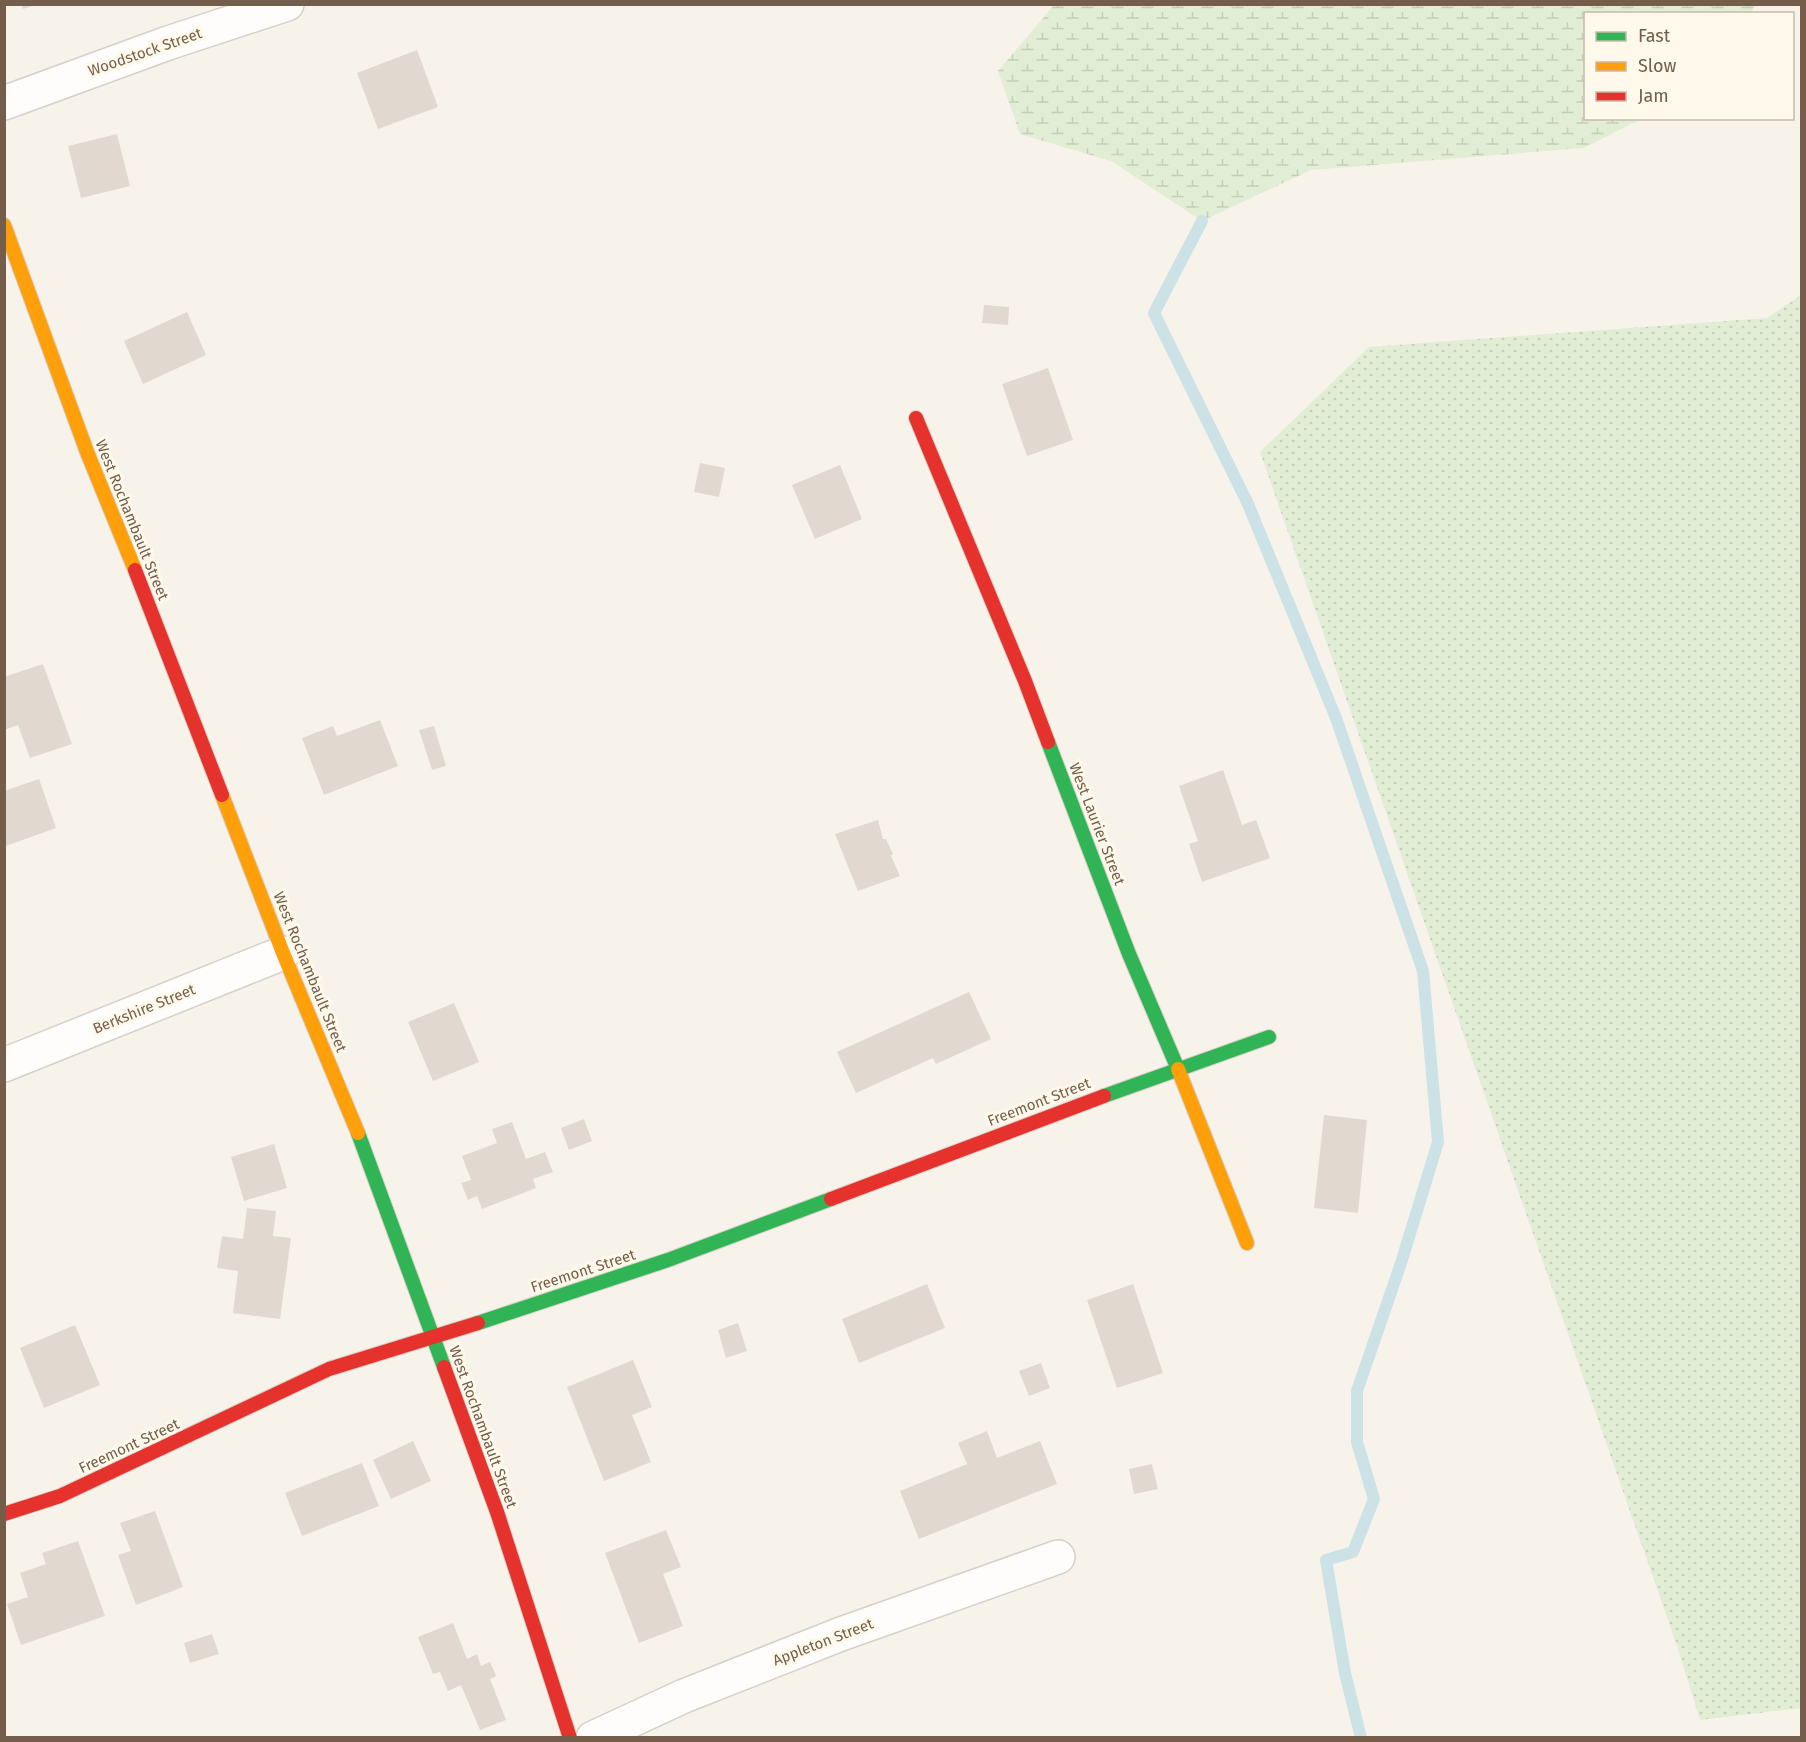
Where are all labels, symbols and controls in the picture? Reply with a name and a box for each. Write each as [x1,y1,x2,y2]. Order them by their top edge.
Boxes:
legend [1584,12,1794,120]
street label: Woodstock Street [86,24,205,80]
text: Fast [1638,25,1671,47]
text: Slow [1638,55,1677,77]
text: Jam [1638,85,1669,107]
street label: West Rochambault Street [92,437,173,603]
street label: West Laurier Street [1065,760,1129,888]
street label: West Rochambault Street [270,889,351,1055]
street label: Berkshire Street [90,980,198,1038]
street label: Freemont Street [985,1074,1094,1130]
street label: Freemont Street [528,1245,638,1296]
street label: West Rochambault Street [445,1343,521,1511]
street label: Freemont Street [76,1415,183,1477]
street label: Appleton Street [770,1614,876,1669]

